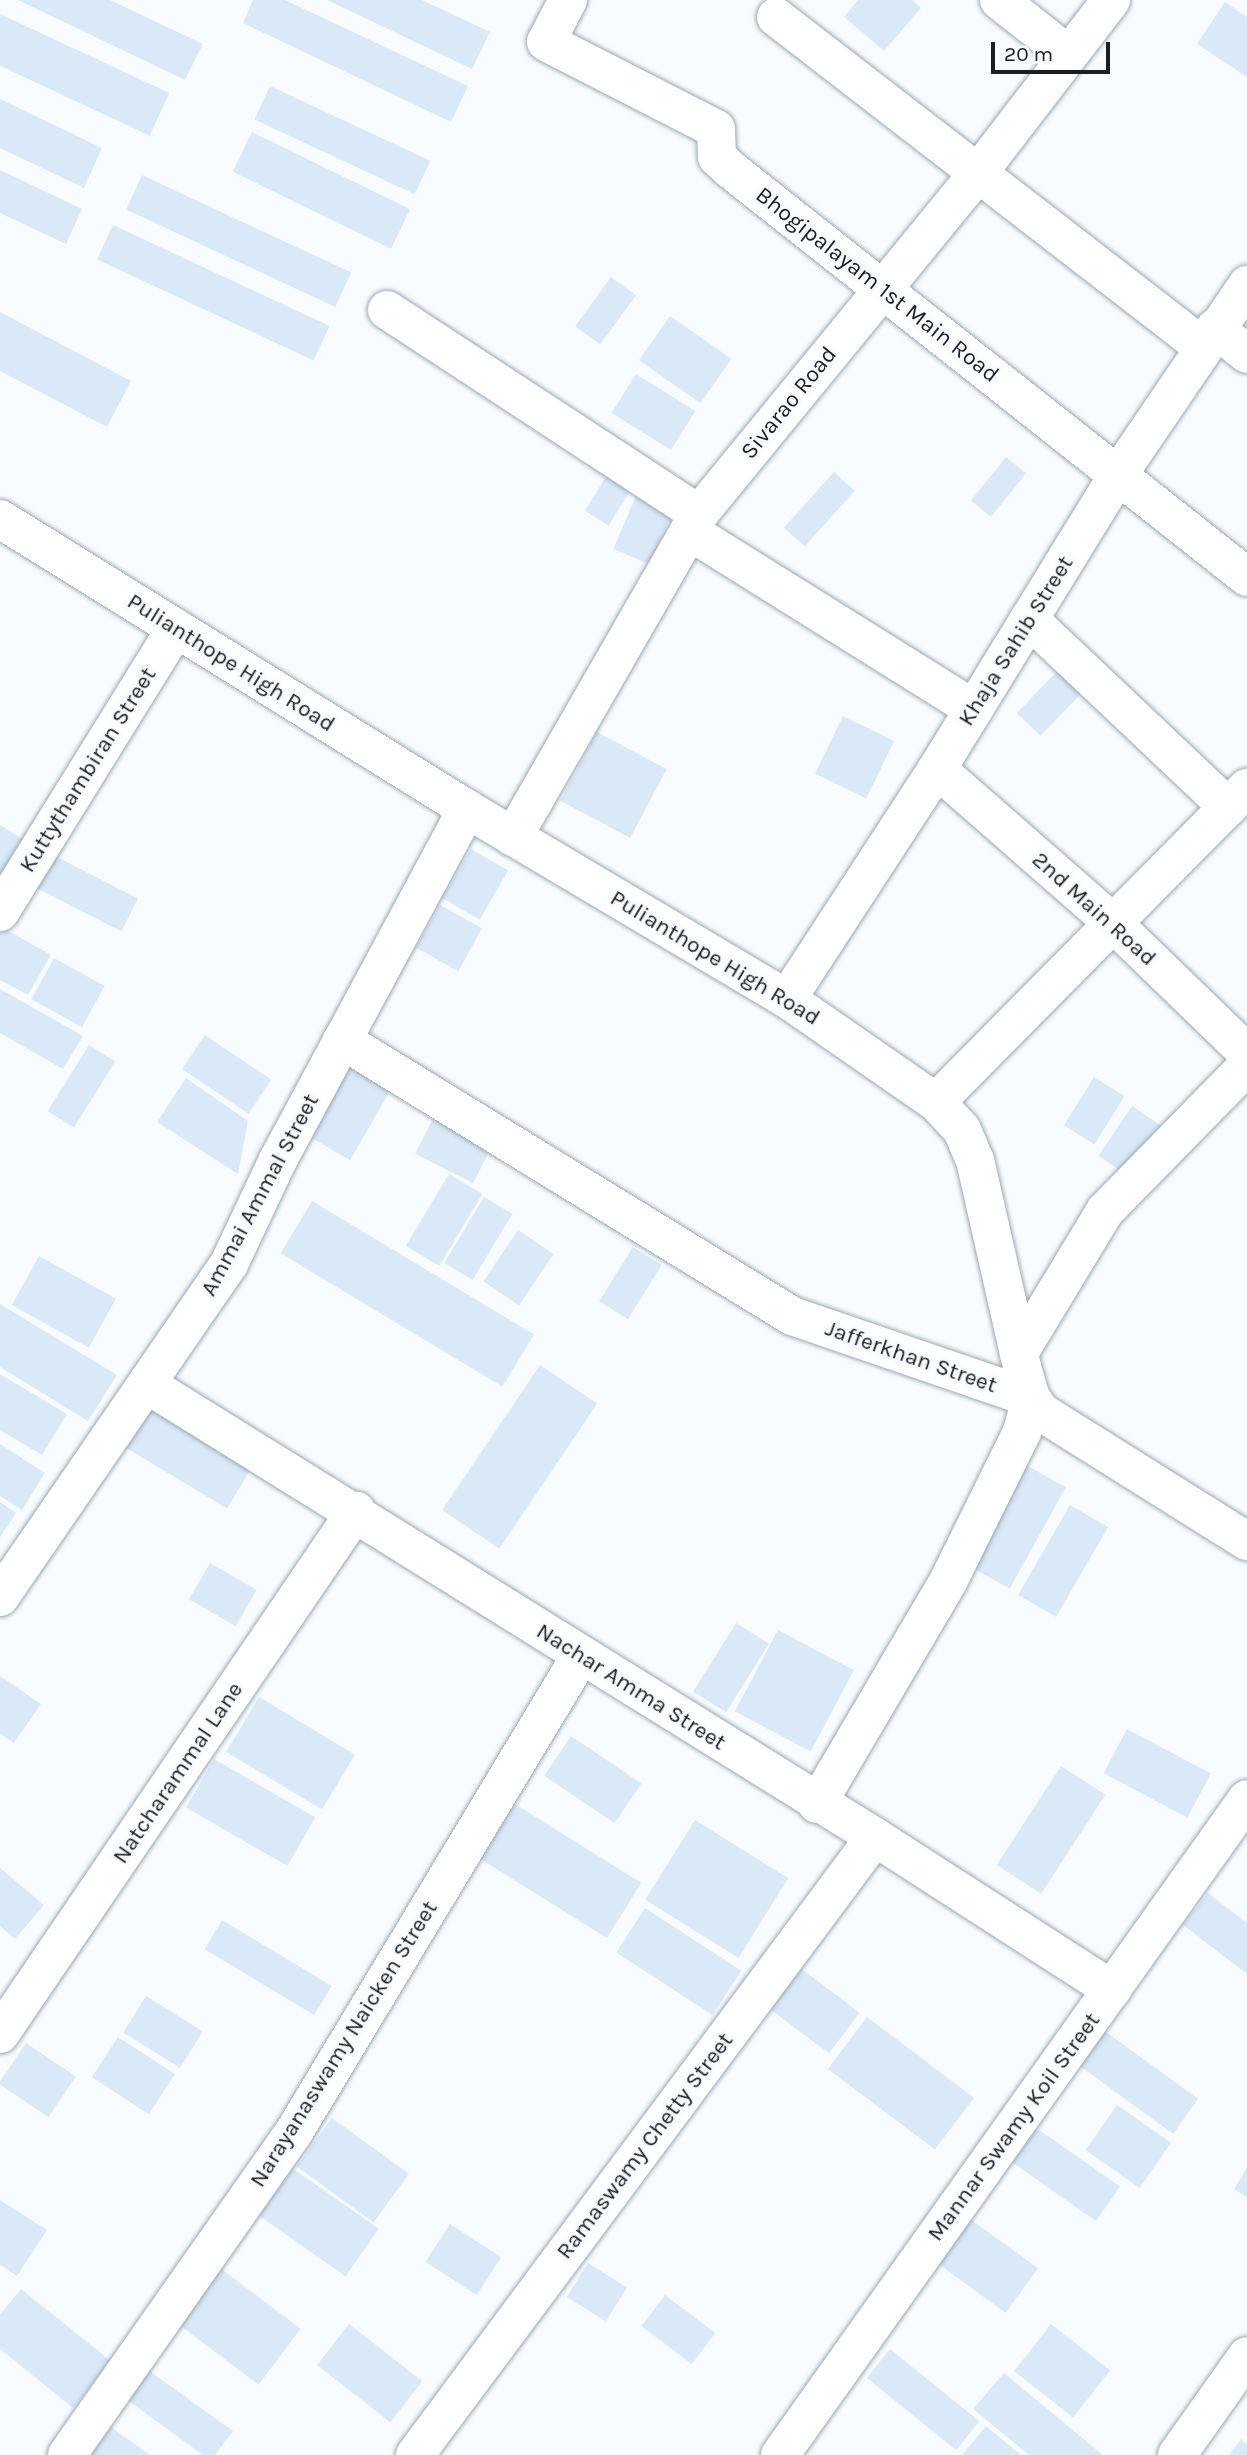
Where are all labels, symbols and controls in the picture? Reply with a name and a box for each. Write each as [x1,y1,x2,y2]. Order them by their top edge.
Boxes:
scale bar [995,28,1114,72]
text: 20 m [1004,42,1053,66]
street label: Bhogipalayam 1st Main Road [750,181,1004,389]
street label: Sivarao Road [735,341,843,465]
street label: Khaja Sahib Street [953,551,1079,731]
street label: Pulianthope High Road [122,588,340,738]
street label: Kuttythambiran Street [14,662,162,878]
street label: 2nd Main Road [1026,846,1162,972]
street label: Pulianthope High Road [605,884,825,1032]
street label: Ammai Ammal Street [195,1089,325,1301]
street label: Jafferkhan Street [822,1315,1000,1399]
street label: Nachar Amma Street [531,1618,731,1756]
street label: Natcharammal Lane [107,1677,249,1869]
street label: Narayanaswamy Naicken Street [244,1896,444,2192]
street label: Mannar Swamy Koil Street [922,2007,1106,2247]
street label: Ramaswamy Chetty Street [551,2027,739,2265]

